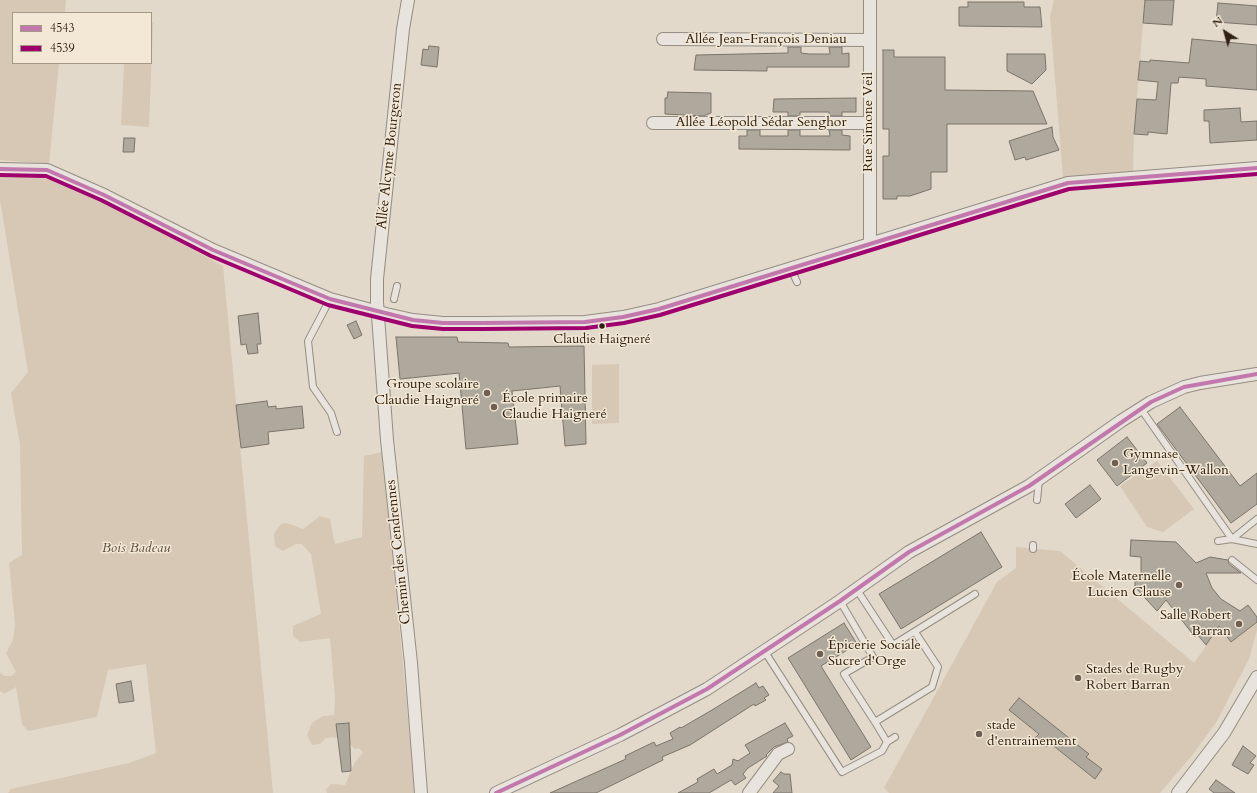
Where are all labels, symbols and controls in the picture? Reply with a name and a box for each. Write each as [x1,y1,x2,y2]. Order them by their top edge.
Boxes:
legend [12,12,152,64]
north arrow [1205,12,1245,52]
text: N [1209,13,1226,31]
text: 4543 [50,20,75,36]
street label: Allée Jean-François Deniau [685,32,847,48]
text: 4539 [50,40,75,56]
street label: Rue Simone Veil [861,72,877,172]
street label: Allée Alcyme Bourgeron [374,82,406,230]
street label: Allée Léopold Sédar Senghor [675,115,847,131]
marker: Claudie Haigneré [597,321,607,331]
place label: Claudie Haigneré [553,332,651,348]
place label: Groupe scolaire Claudie Haigneré [374,377,479,410]
marker: Groupe scolaire Claudie Haigneré [482,388,492,398]
place label: École primaire Claudie Haigneré [502,391,607,424]
marker: École primaire Claudie Haigneré [489,402,499,412]
place label: Gymnase Langevin-Wallon [1123,447,1229,480]
marker: Gymnase Langevin-Wallon [1110,458,1120,468]
street label: Chemin des Cendrennes [383,479,415,625]
park label: Bois Badeau [102,541,170,557]
place label: École Maternelle Lucien Clause [1072,569,1171,602]
marker: École Maternelle Lucien Clause [1174,580,1184,590]
place label: Salle Robert Barran [1160,608,1231,640]
marker: Salle Robert Barran [1234,619,1244,629]
place label: Épicerie Sociale Sucre d'Orge [828,638,921,670]
marker: Épicerie Sociale Sucre d'Orge [815,649,825,659]
place label: Stades de Rugby Robert Barran [1086,662,1183,694]
marker: Stades de Rugby Robert Barran [1073,673,1083,683]
place label: stade d'entrainement [987,718,1076,750]
marker: stade d'entrainement [974,729,984,739]

